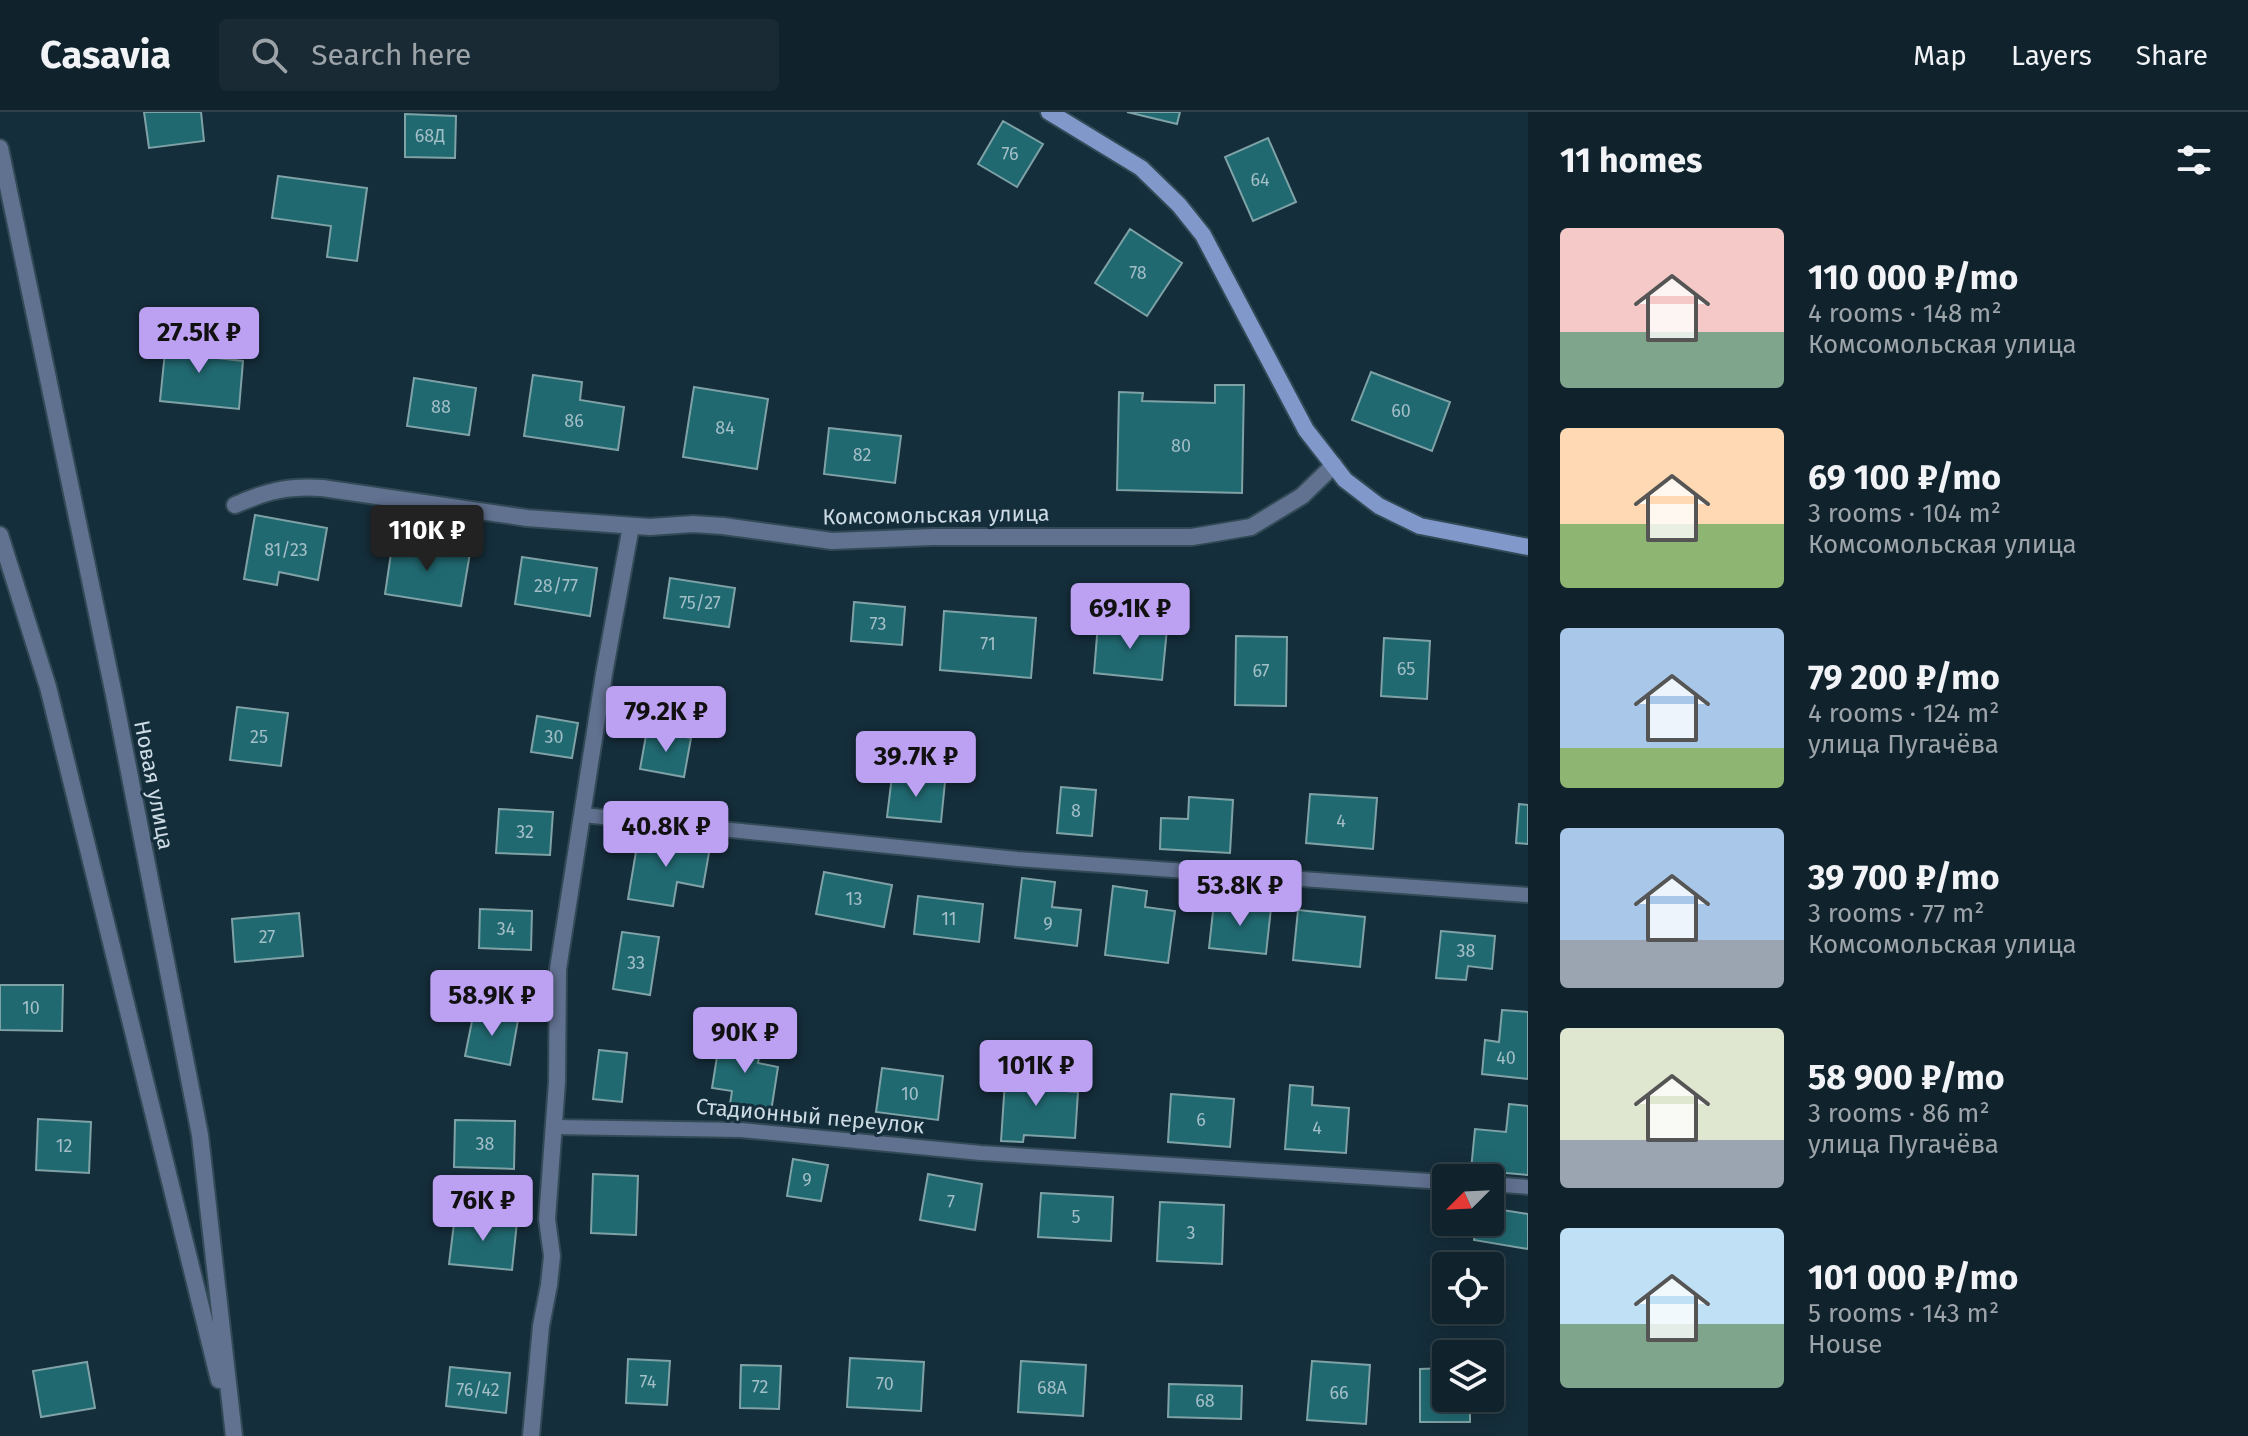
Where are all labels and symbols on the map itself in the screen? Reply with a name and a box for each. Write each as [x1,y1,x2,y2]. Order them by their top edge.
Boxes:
house number: 68Д [415,125,445,147]
house number: 76 [1001,143,1019,165]
house number: 64 [1250,169,1270,191]
house number: 78 [1129,262,1147,284]
pin: 27.5K ₽ [125,307,273,375]
house number: 88 [431,396,451,418]
house number: 60 [1391,400,1411,422]
house number: 86 [564,410,584,432]
house number: 84 [715,417,735,439]
house number: 80 [1171,435,1191,457]
house number: 82 [853,444,871,466]
street label: Комсомольская улица [822,500,1050,530]
pin: 110K ₽ [362,505,492,573]
house number: 81/23 [264,539,308,561]
house number: 28/77 [534,575,578,597]
pin: 69.1K ₽ [1056,583,1204,651]
house number: 75/27 [679,592,721,614]
house number: 73 [870,613,886,635]
house number: 71 [980,633,996,655]
house number: 65 [1397,658,1415,680]
house number: 67 [1252,660,1270,682]
pin: 79.2K ₽ [592,686,740,754]
street label: Новая улица [128,718,180,852]
house number: 25 [250,726,268,748]
house number: 30 [544,726,564,748]
pin: 39.7K ₽ [842,731,990,799]
house number: 8 [1071,800,1081,822]
pin: 40.8K ₽ [592,801,740,869]
house number: 4 [1336,810,1346,832]
house number: 32 [516,821,534,843]
pin: 53.8K ₽ [1166,860,1314,928]
house number: 13 [846,888,862,910]
house number: 11 [941,908,957,930]
house number: 9 [1043,913,1053,935]
house number: 34 [497,918,516,940]
house number: 27 [259,926,275,948]
house number: 38 [1457,940,1476,962]
house number: 33 [627,952,645,974]
pin: 58.9K ₽ [418,970,566,1038]
house number: 10 [22,997,40,1019]
pin: 90K ₽ [689,1007,801,1075]
pin: 101K ₽ [971,1040,1101,1108]
house number: 40 [1496,1047,1516,1069]
house number: 10 [901,1083,919,1105]
street label: Стадионный переулок [695,1093,926,1139]
house number: 6 [1196,1109,1206,1131]
house number: 4 [1312,1117,1322,1139]
house number: 38 [476,1133,495,1155]
house number: 12 [56,1135,72,1157]
north arrow [1432,1164,1504,1236]
house number: 9 [802,1169,812,1191]
pin: 76K ₽ [427,1175,539,1243]
house number: 7 [947,1191,955,1213]
house number: 5 [1071,1206,1081,1228]
house number: 3 [1187,1222,1195,1244]
house number: 74 [640,1371,657,1393]
house number: 70 [876,1373,894,1395]
house number: 72 [752,1376,768,1398]
house number: 68А [1037,1377,1068,1399]
house number: 76/42 [456,1379,500,1401]
house number: 66 [1329,1382,1349,1404]
house number: 68 [1195,1390,1215,1412]

